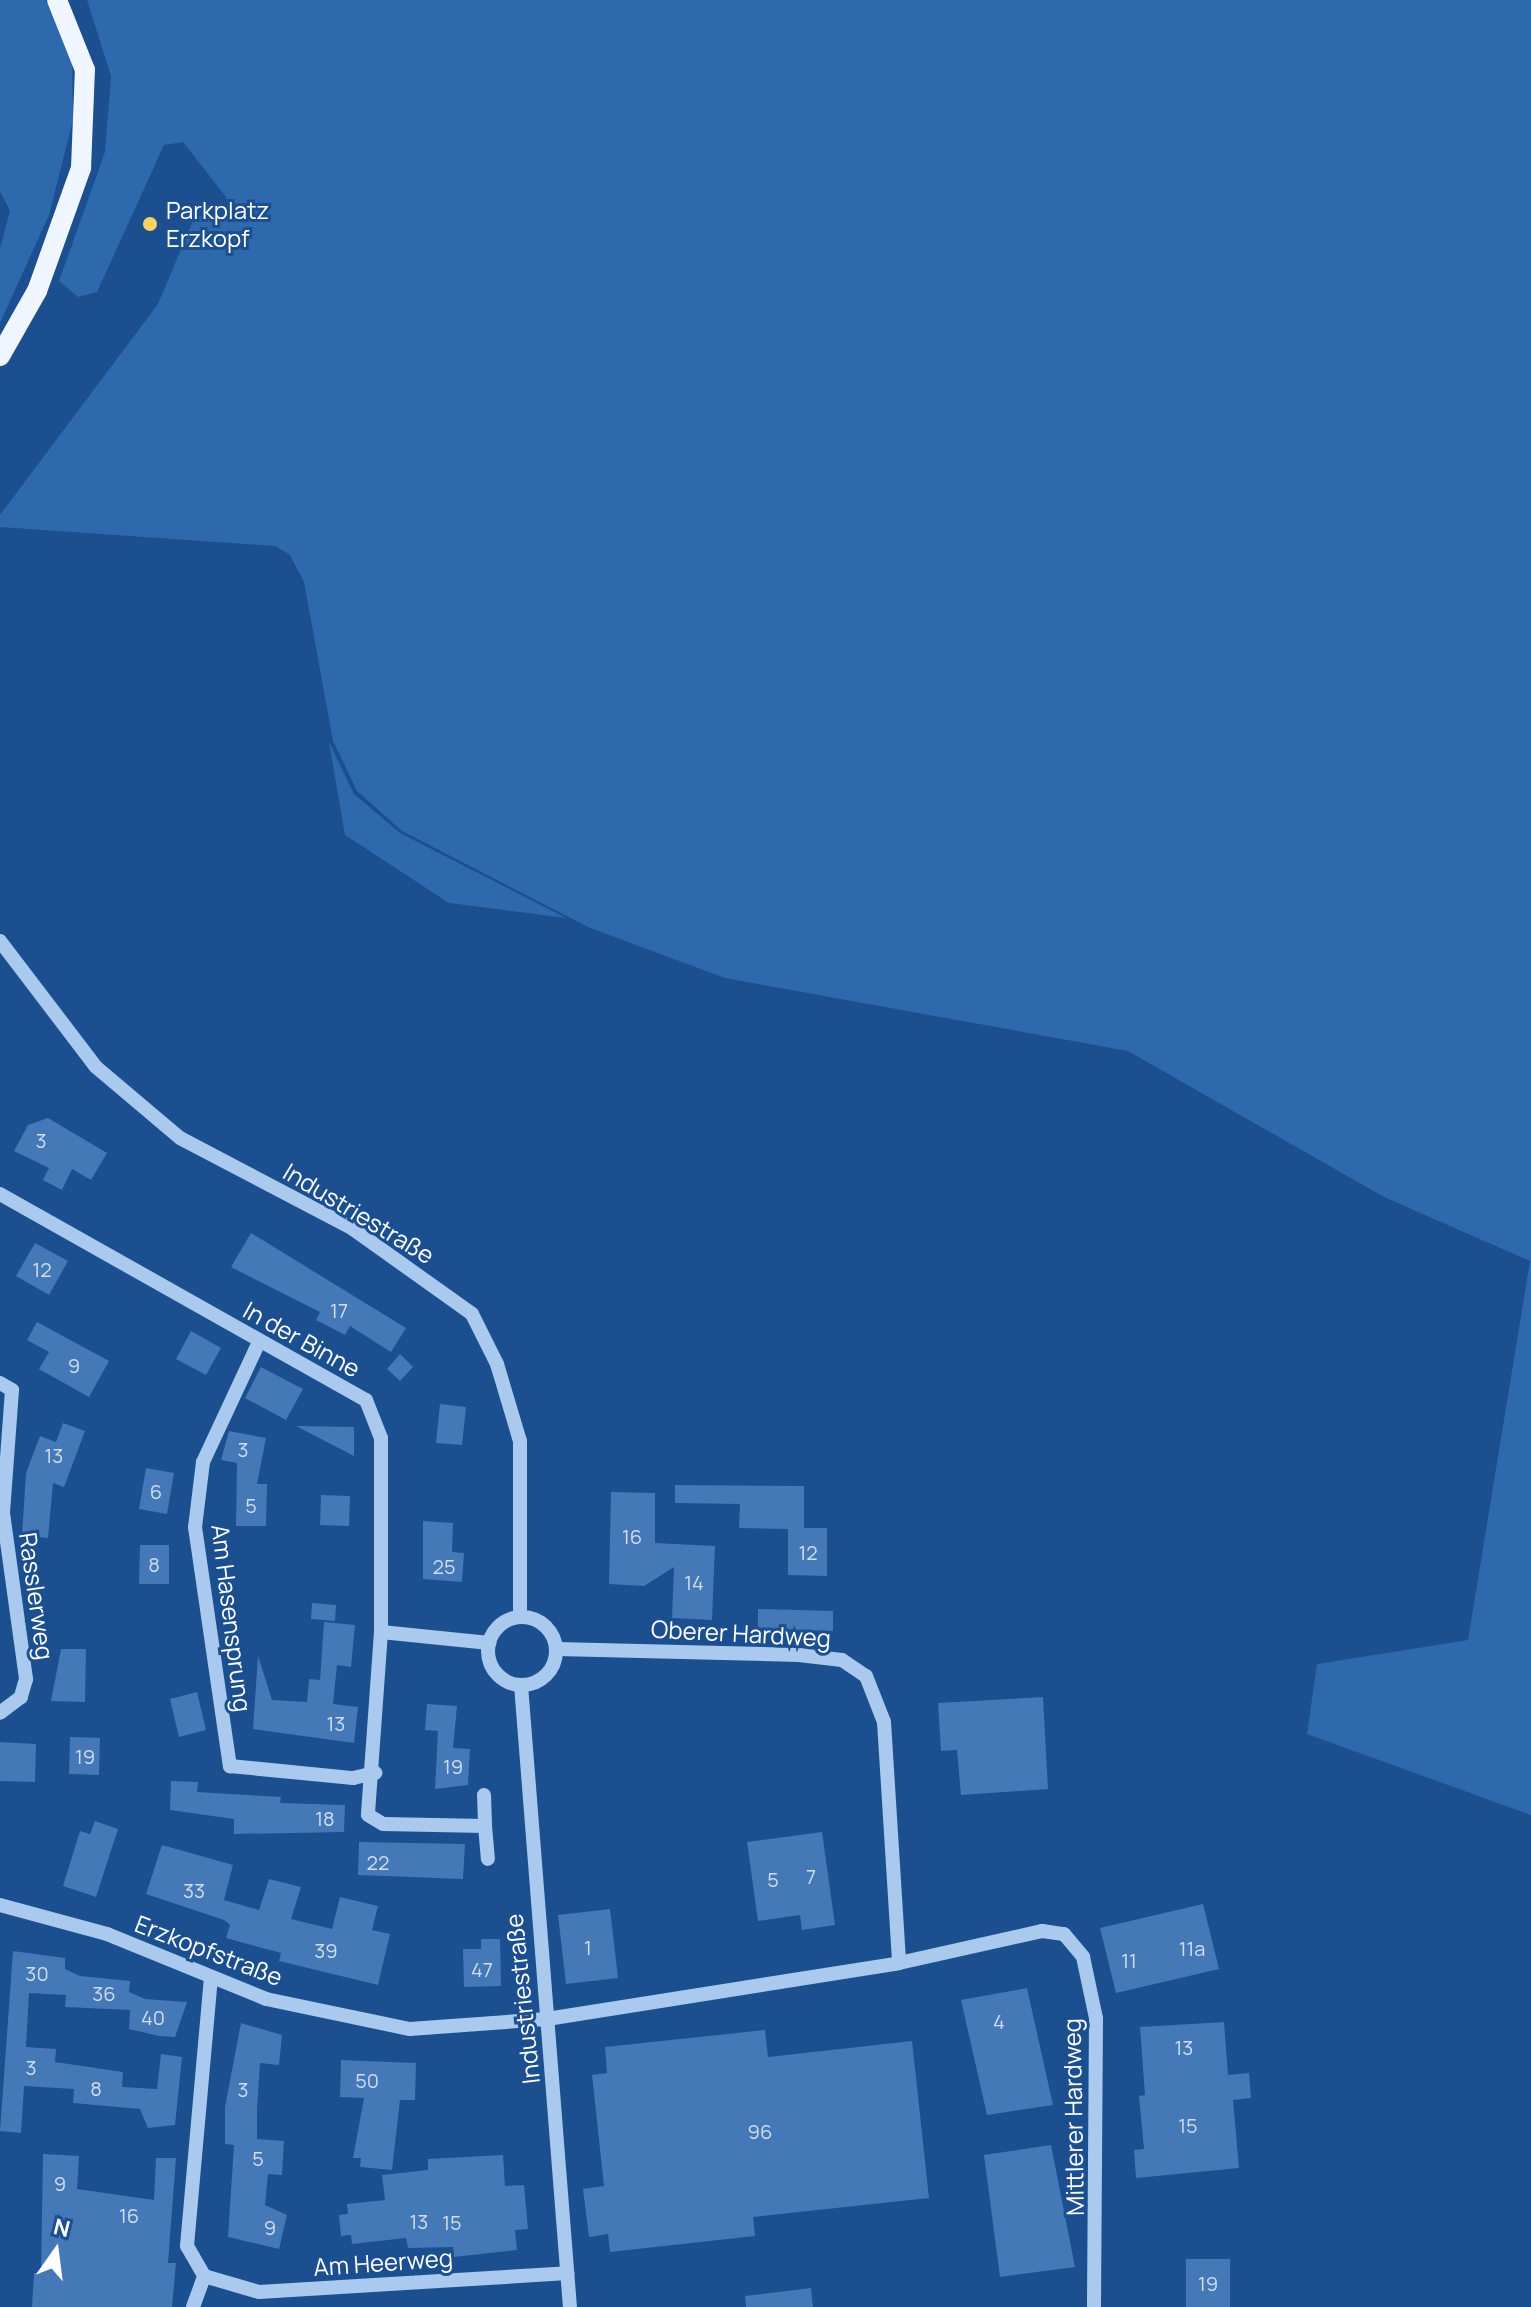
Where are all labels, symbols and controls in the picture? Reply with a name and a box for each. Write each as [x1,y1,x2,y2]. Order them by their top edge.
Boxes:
place label: Parkplatz Erzkopf [166,196,269,252]
marker: Parkplatz Erzkopf [141,215,159,233]
house number: 3 [35,1128,47,1152]
street label: Industriestraße [278,1157,440,1269]
house number: 12 [32,1257,52,1281]
street label: In der Binne [239,1295,365,1383]
house number: 17 [330,1298,348,1322]
house number: 9 [68,1353,80,1377]
house number: 3 [237,1437,249,1461]
house number: 13 [45,1443,63,1467]
house number: 6 [150,1479,162,1503]
house number: 5 [245,1493,257,1517]
street label: Am Hasensprung [206,1523,258,1713]
house number: 16 [622,1524,642,1548]
street label: Rasslerweg [14,1531,60,1661]
house number: 12 [798,1540,818,1564]
house number: 8 [148,1552,160,1576]
house number: 25 [433,1554,455,1578]
house number: 14 [684,1570,704,1594]
street label: Oberer Hardweg [650,1614,832,1652]
house number: 13 [327,1711,345,1735]
house number: 19 [75,1744,95,1768]
house number: 19 [443,1754,463,1778]
house number: 18 [315,1806,335,1830]
house number: 22 [367,1850,389,1874]
house number: 7 [806,1864,816,1888]
house number: 5 [767,1867,779,1891]
house number: 33 [183,1878,205,1902]
street label: Erzkopfstraße [131,1909,287,1991]
street label: Industriestraße [499,1913,545,2085]
house number: 1 [584,1935,592,1959]
house number: 11a [1179,1936,1205,1960]
house number: 39 [314,1938,338,1962]
house number: 11 [1121,1948,1137,1972]
house number: 47 [471,1957,493,1981]
house number: 30 [25,1961,49,1985]
house number: 36 [92,1981,116,2005]
house number: 40 [141,2005,165,2029]
house number: 4 [993,2009,1005,2033]
street label: Mittlerer Hardweg [1057,2018,1089,2216]
house number: 13 [1175,2035,1193,2059]
house number: 3 [25,2055,37,2079]
house number: 50 [355,2068,379,2092]
house number: 8 [90,2076,102,2100]
house number: 3 [237,2077,249,2101]
house number: 15 [1178,2113,1198,2137]
house number: 96 [748,2119,772,2143]
house number: 5 [252,2146,264,2170]
house number: 9 [54,2171,66,2195]
house number: 16 [119,2203,139,2227]
house number: 13 [410,2209,428,2233]
house number: 15 [442,2210,462,2234]
north arrow [16,2211,96,2291]
text: N [51,2211,73,2244]
house number: 9 [264,2215,276,2239]
street label: Am Heerweg [312,2243,454,2281]
house number: 19 [1198,2271,1218,2295]

